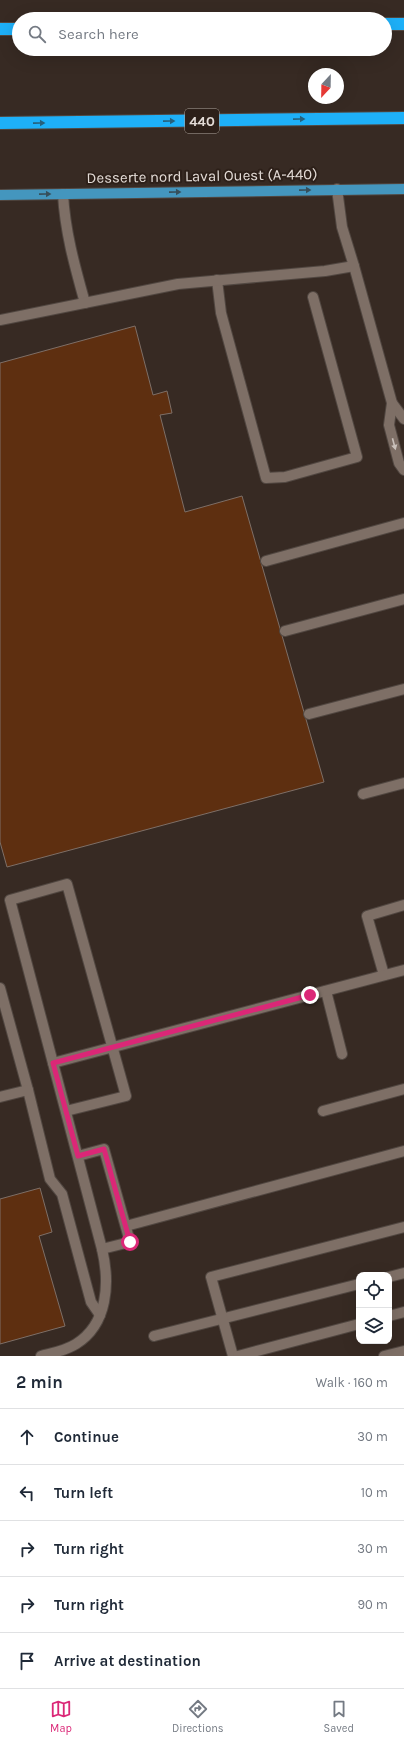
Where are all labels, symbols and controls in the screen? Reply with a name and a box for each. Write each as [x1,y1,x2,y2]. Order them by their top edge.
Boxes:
search box [12,12,392,56]
icon: search [26,23,48,45]
text: Search here [58,25,139,43]
north arrow [308,68,344,104]
road number: 440 [185,109,219,133]
one-way arrow [293,116,305,123]
one-way arrow [163,118,176,124]
one-way arrow [33,120,46,126]
street label: Desserte nord Laval Ouest (A-440) [86,165,318,187]
one-way arrow [299,186,311,193]
one-way arrow [169,189,182,195]
one-way arrow [39,191,52,197]
one-way arrow [391,438,397,450]
route end [301,986,319,1004]
route start [121,1233,139,1251]
map controls [356,1272,392,1344]
button: locate [356,1272,392,1308]
button: layers [356,1308,392,1344]
text: 2 min [16,1372,63,1392]
text: Walk · 160 m [315,1375,388,1390]
icon: ahead [16,1426,38,1448]
text: Continue [54,1428,119,1446]
text: 30 m [357,1429,388,1444]
icon: left [16,1482,38,1504]
text: Turn left [54,1484,113,1502]
text: 10 m [361,1485,388,1500]
icon: right [16,1538,38,1560]
text: Turn right [54,1540,124,1558]
text: 30 m [357,1541,388,1556]
icon: right [16,1594,38,1616]
text: Turn right [54,1596,124,1614]
text: 90 m [357,1597,388,1612]
icon: arrive [16,1650,38,1672]
text: Arrive at destination [54,1652,201,1670]
tab: Map [50,1698,72,1735]
tab: Directions [172,1698,224,1735]
tab: Saved [324,1698,354,1735]

